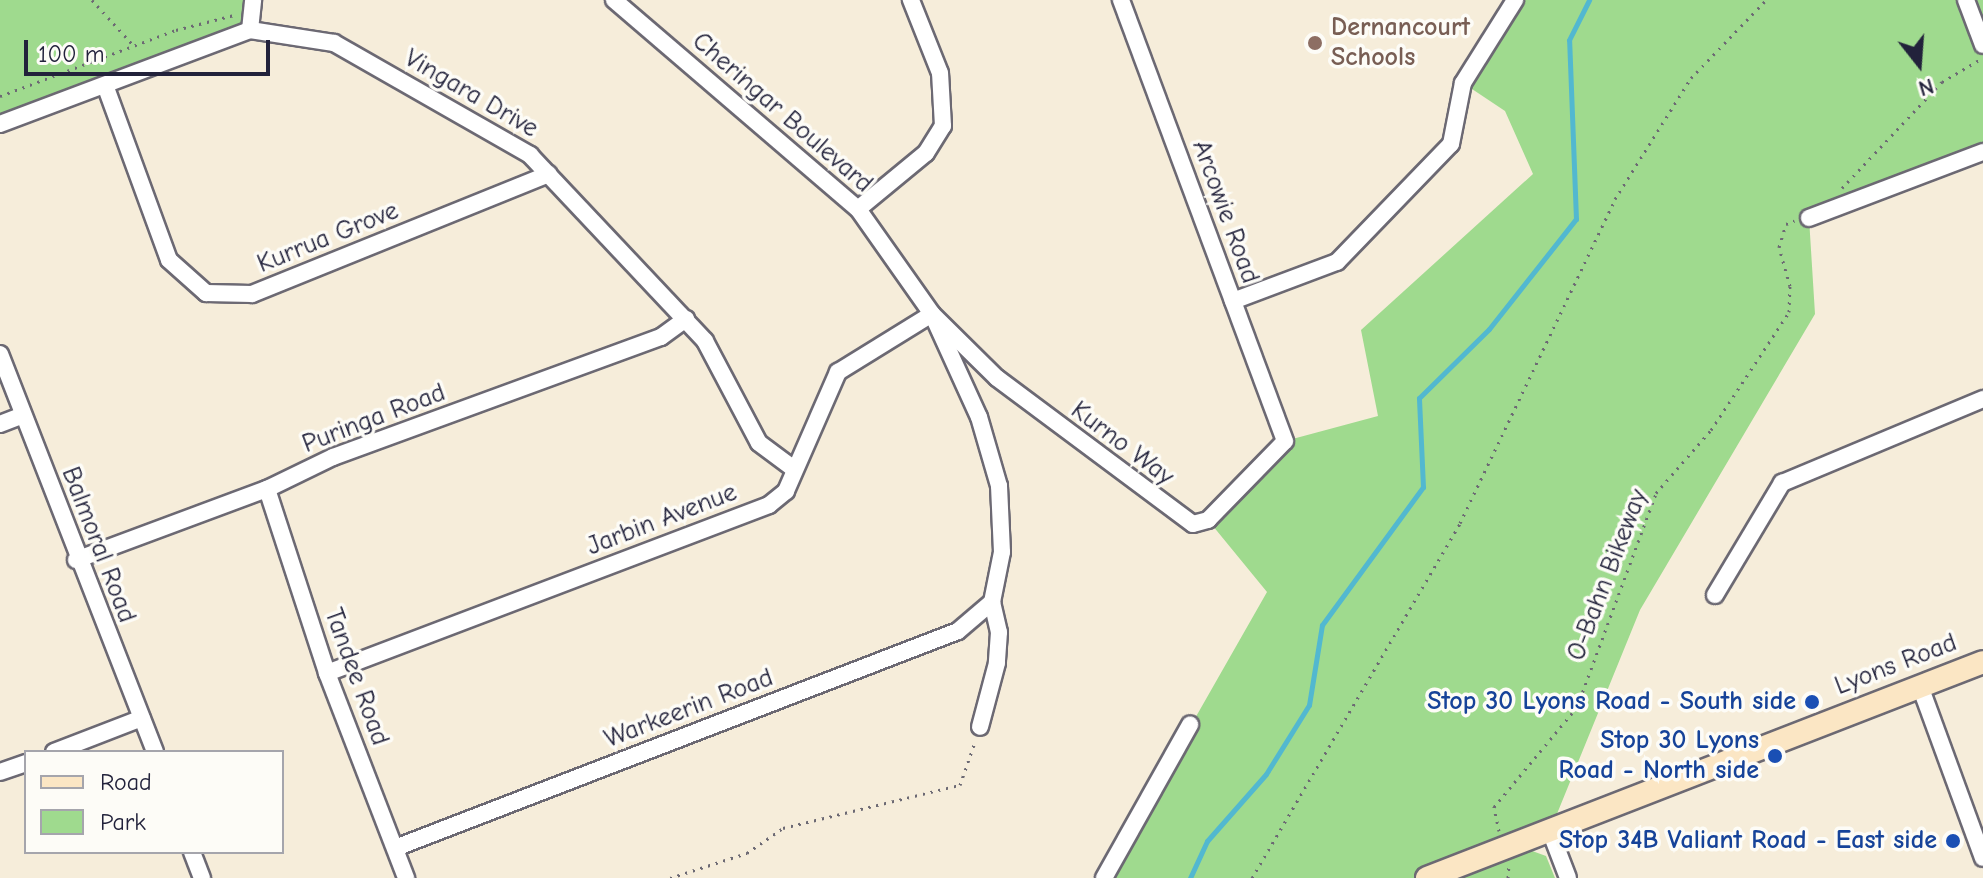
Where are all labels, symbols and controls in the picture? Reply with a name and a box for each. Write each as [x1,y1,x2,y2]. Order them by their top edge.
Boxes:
place label: Dernancourt Schools [1331,12,1470,74]
scale bar [28,24,274,74]
north arrow [1879,24,1959,104]
street label: Cheringar Boulevard [685,26,879,200]
marker: Dernancourt Schools [1306,34,1324,52]
text: 100 m [38,40,105,68]
street label: Vingara Drive [399,43,543,145]
text: N [1915,72,1937,101]
street label: Arcowie Road [1185,136,1265,288]
street label: Kurrua Grove [253,196,403,280]
street label: Puringa Road [298,377,450,461]
street label: Kurno Way [1064,395,1180,493]
street label: Balmoral Road [54,463,142,627]
street label: Jarbin Avenue [583,477,741,563]
street label: O-Bahn Bikeway [1561,485,1655,665]
street label: Tandee Road [317,604,395,750]
street label: Lyons Road [1831,628,1961,702]
street label: Warkeerin Road [600,663,778,755]
place label: Stop 30 Lyons Road - South side [1427,686,1796,718]
marker: Stop 30 Lyons Road - South side [1803,693,1821,711]
place label: Stop 30 Lyons Road - North side [1558,725,1759,786]
marker: Stop 30 Lyons Road - North side [1766,747,1784,765]
legend [24,750,284,854]
text: Road [100,768,152,796]
text: Park [100,808,146,836]
place label: Stop 34B Valiant Road - East side [1559,825,1937,857]
marker: Stop 34B Valiant Road - East side [1944,832,1962,850]

